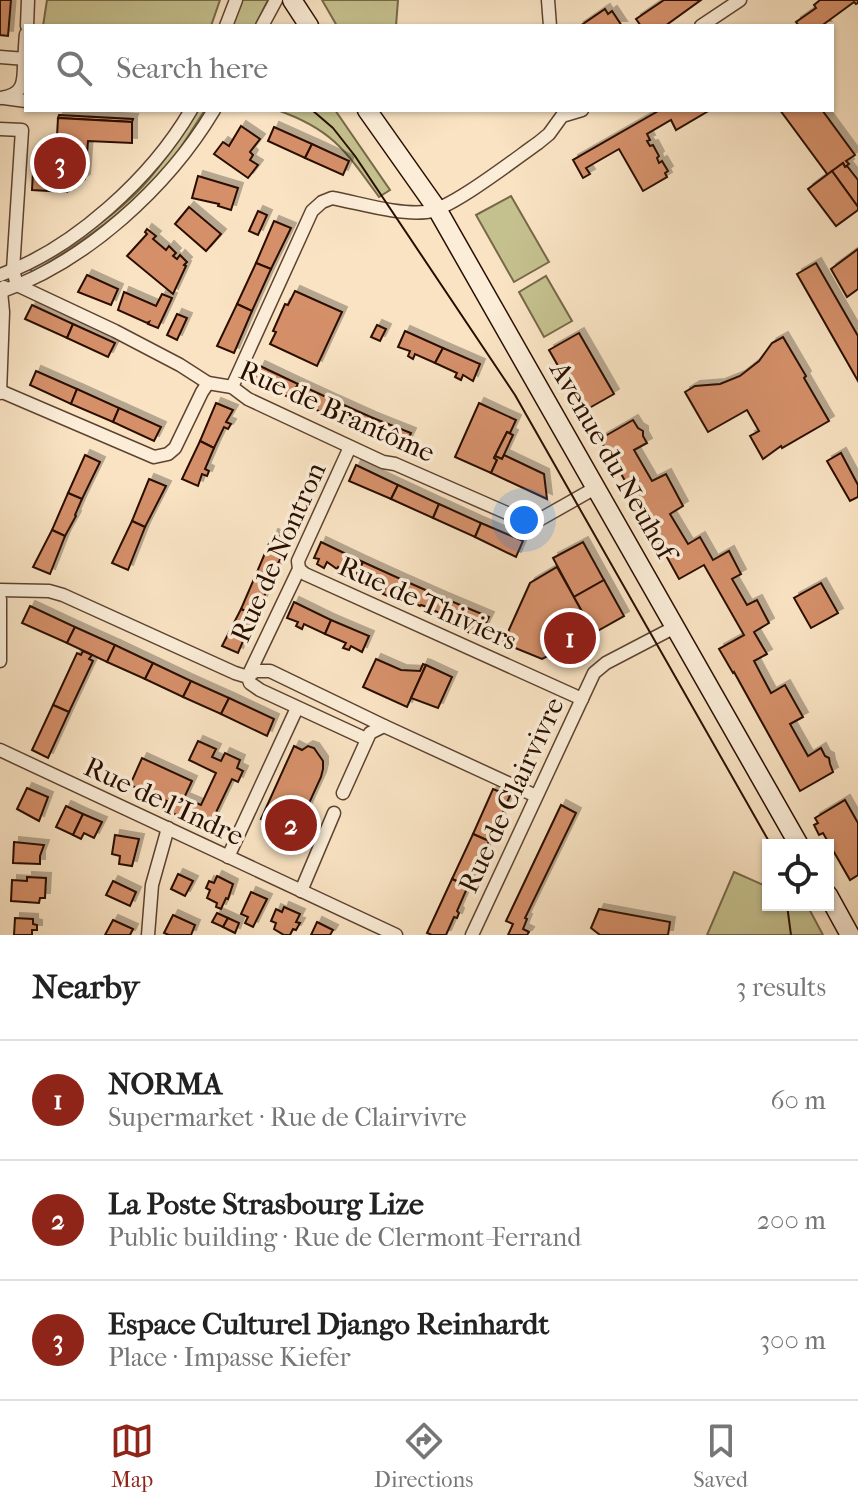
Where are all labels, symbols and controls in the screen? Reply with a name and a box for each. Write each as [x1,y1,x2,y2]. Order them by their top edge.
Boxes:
search box [24,24,834,112]
icon: search [52,46,96,90]
text: Search here [116,51,268,86]
pin: 3 [34,133,86,193]
street label: Rue de Brantôme [234,353,440,469]
street label: Avenue du Neuhof [543,355,686,570]
street label: Rue de Nontron [224,457,332,647]
your location [504,500,544,540]
street label: Rue de Thiviers [334,549,522,657]
pin: 1 [544,608,596,668]
street label: Rue de Clairvivre [451,692,571,898]
street label: Rue de l'Indre [79,750,249,852]
pin: 2 [265,795,317,855]
map controls [762,839,834,911]
button: locate [762,839,834,911]
text: Nearby [32,967,139,1007]
text: 3 results [736,972,826,1003]
text: NORMA [108,1067,223,1102]
text: 1 [53,1085,63,1116]
text: 60 m [770,1085,826,1116]
text: Supermarket · Rue de Clairvivre [108,1102,467,1133]
text: La Poste Strasbourg Lize [108,1187,424,1222]
text: 2 [51,1205,65,1236]
text: 200 m [757,1205,826,1236]
text: Public building · Rue de Clermont-Ferrand [108,1222,581,1253]
text: Espace Culturel Django Reinhardt [108,1307,549,1342]
text: 3 [53,1325,63,1356]
text: 300 m [759,1325,826,1356]
text: Place · Impasse Kiefer [108,1342,351,1373]
tab: Map [110,1419,154,1493]
tab: Directions [374,1419,473,1493]
tab: Saved [693,1419,748,1493]

